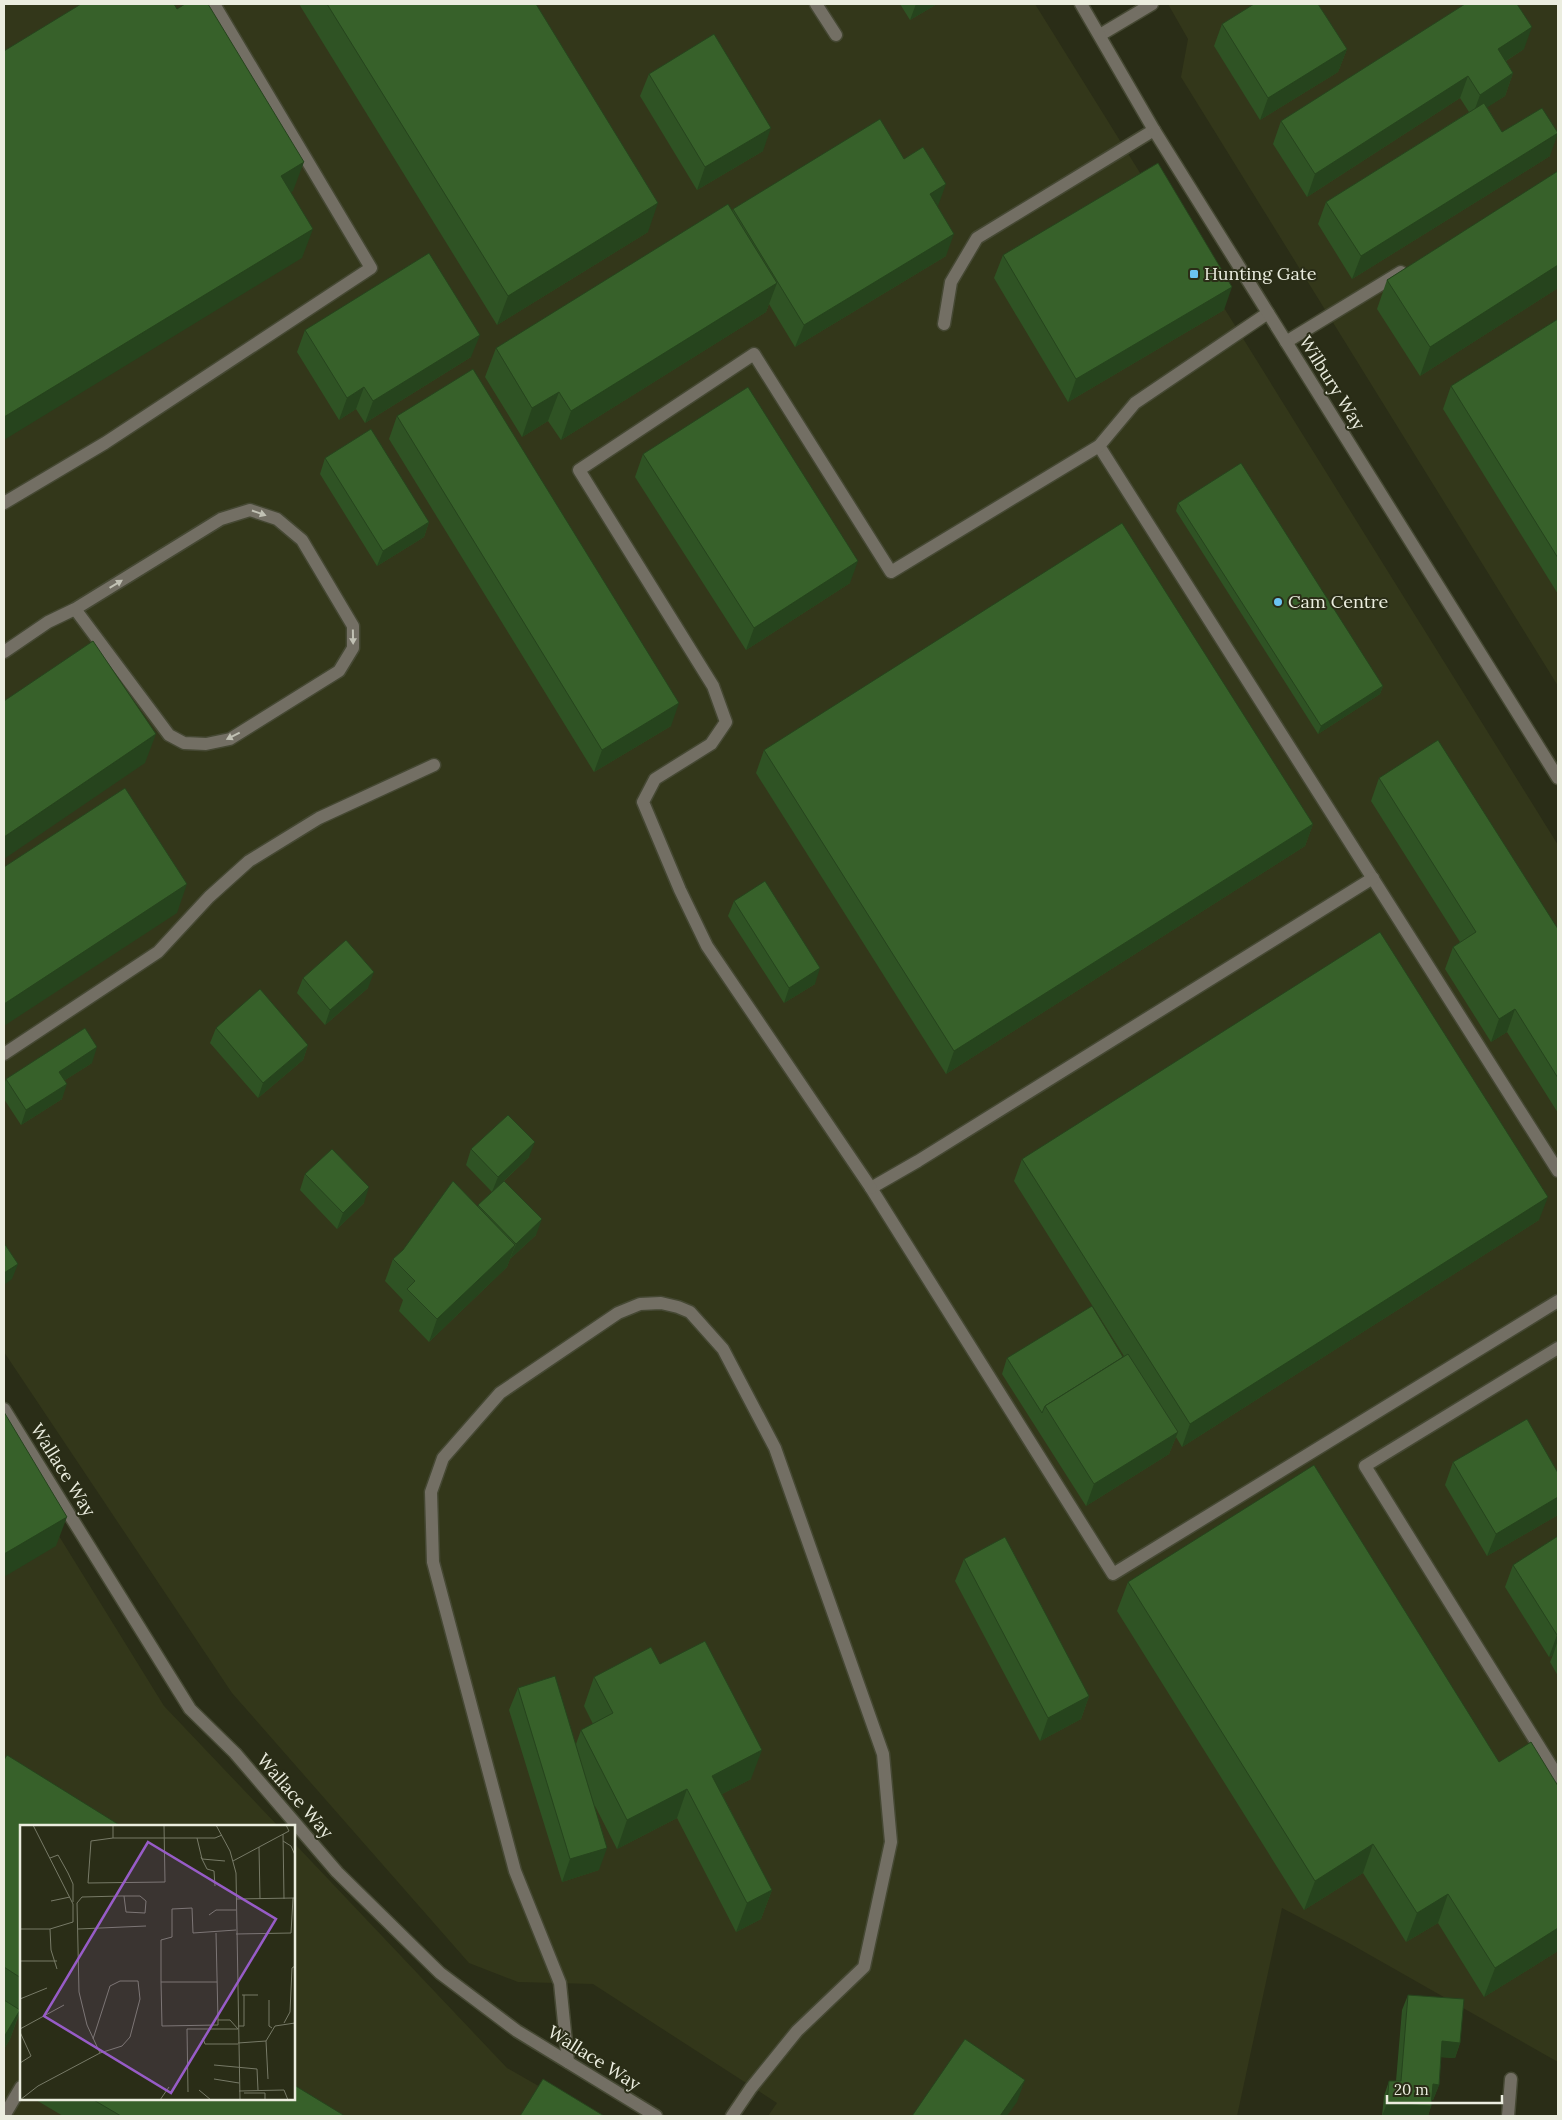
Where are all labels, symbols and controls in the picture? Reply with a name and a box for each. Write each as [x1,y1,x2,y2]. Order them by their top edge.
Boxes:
place label: Hunting Gate [1204,262,1317,285]
marker: Hunting Gate [1188,268,1200,280]
street label: Wilbury Way [1294,331,1371,435]
one-way arrow [251,510,266,517]
one-way arrow [110,579,123,588]
place label: Cam Centre [1288,590,1388,613]
marker: Cam Centre [1272,596,1284,608]
one-way arrow [349,629,357,645]
one-way arrow [226,732,241,740]
street label: Wallace Way [26,1419,101,1521]
street label: Wallace Way [252,1748,339,1843]
inset map [20,1825,295,2100]
street label: Wallace Way [543,2020,645,2096]
scale bar [1387,2072,1502,2104]
text: 20 m [1394,2080,1429,2099]

